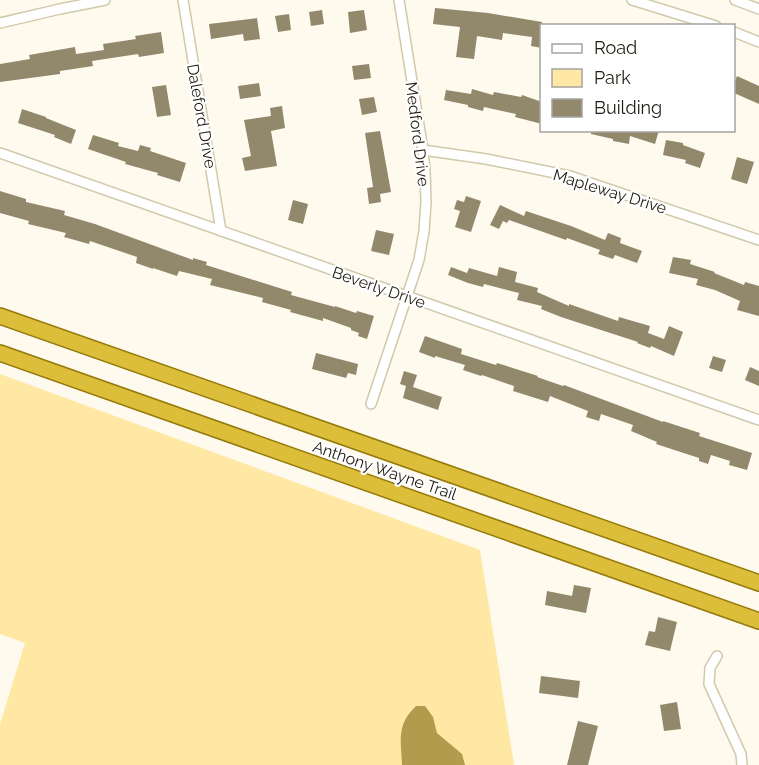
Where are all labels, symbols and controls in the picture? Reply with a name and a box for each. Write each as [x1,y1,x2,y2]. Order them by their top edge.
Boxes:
legend [540,24,735,132]
text: Road [594,37,637,58]
street label: Daleford Drive [183,62,220,170]
text: Park [594,67,631,88]
street label: Medford Drive [402,81,433,188]
text: Building [594,97,662,118]
street label: Mapleway Drive [551,165,669,218]
street label: Beverly Drive [330,263,428,312]
street label: Anthony Wayne Trail [310,437,460,504]

